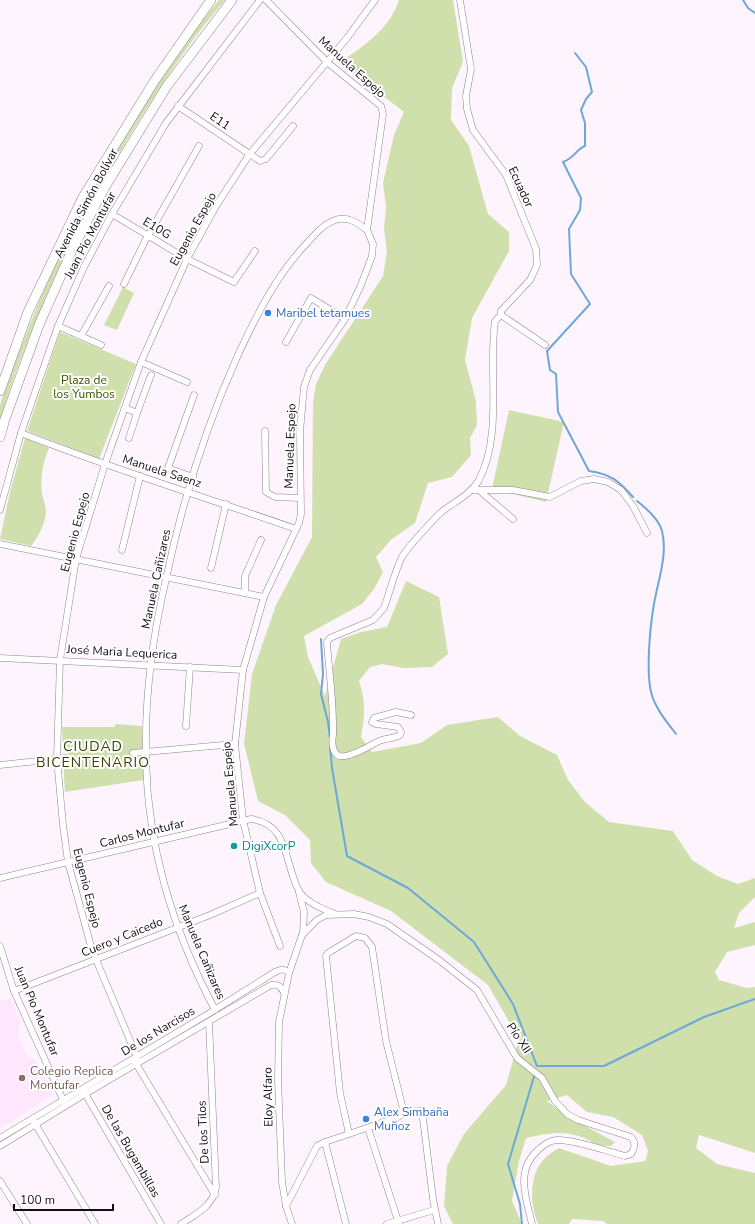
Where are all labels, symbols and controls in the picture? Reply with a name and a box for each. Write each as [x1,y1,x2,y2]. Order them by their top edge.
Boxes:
street label: Manuela Espejo [315,33,389,102]
street label: E11 [207,108,233,134]
street label: Avenida Simón Bolívar [50,145,122,261]
street label: Ecuador [505,164,538,211]
street label: Juan Pio Montufar [60,188,120,282]
street label: Eugenio Espejo [166,189,220,269]
street label: E10G [140,213,174,243]
place label: Maribel tetamues [276,305,370,321]
marker: Maribel tetamues [263,308,273,318]
park label: Plaza de los Yumbos [53,372,115,402]
street label: Manuela Espejo [281,403,299,489]
street label: Manuela Saenz [121,451,204,491]
street label: Eugenio Espejo [57,490,93,574]
street label: Manuela Cañizares [138,527,174,630]
street label: José Maria Lequerica [65,641,178,663]
district label: CIUDAD BICENTENARIO [36,737,150,772]
street label: Manuela Espejo [218,741,242,827]
street label: Carlos Montufar [98,815,187,851]
place label: DigiXcorP [242,838,296,854]
marker: DigiXcorP [229,841,239,851]
street label: Eugenio Espejo [69,846,105,930]
street label: Manuela Cañizares [175,902,229,1002]
street label: Cuero y Caicedo [79,913,166,961]
street label: Juan Pio Montufar [10,963,63,1059]
street label: De los Narcisos [118,1003,198,1059]
street label: Pío XII [503,1019,535,1057]
place label: Colegio Replica Montufar [30,1063,113,1093]
street label: Eloy Alfaro [259,1067,277,1127]
marker: Colegio Replica Montufar [17,1073,27,1083]
street label: De los Tilos [193,1100,213,1164]
street label: De las Bugambillas [98,1102,164,1201]
place label: Alex Simbaña Muñoz [374,1104,449,1134]
marker: Alex Simbaña Muñoz [361,1114,371,1124]
scale bar [14,1186,113,1212]
text: 100 m [20,1192,55,1208]

